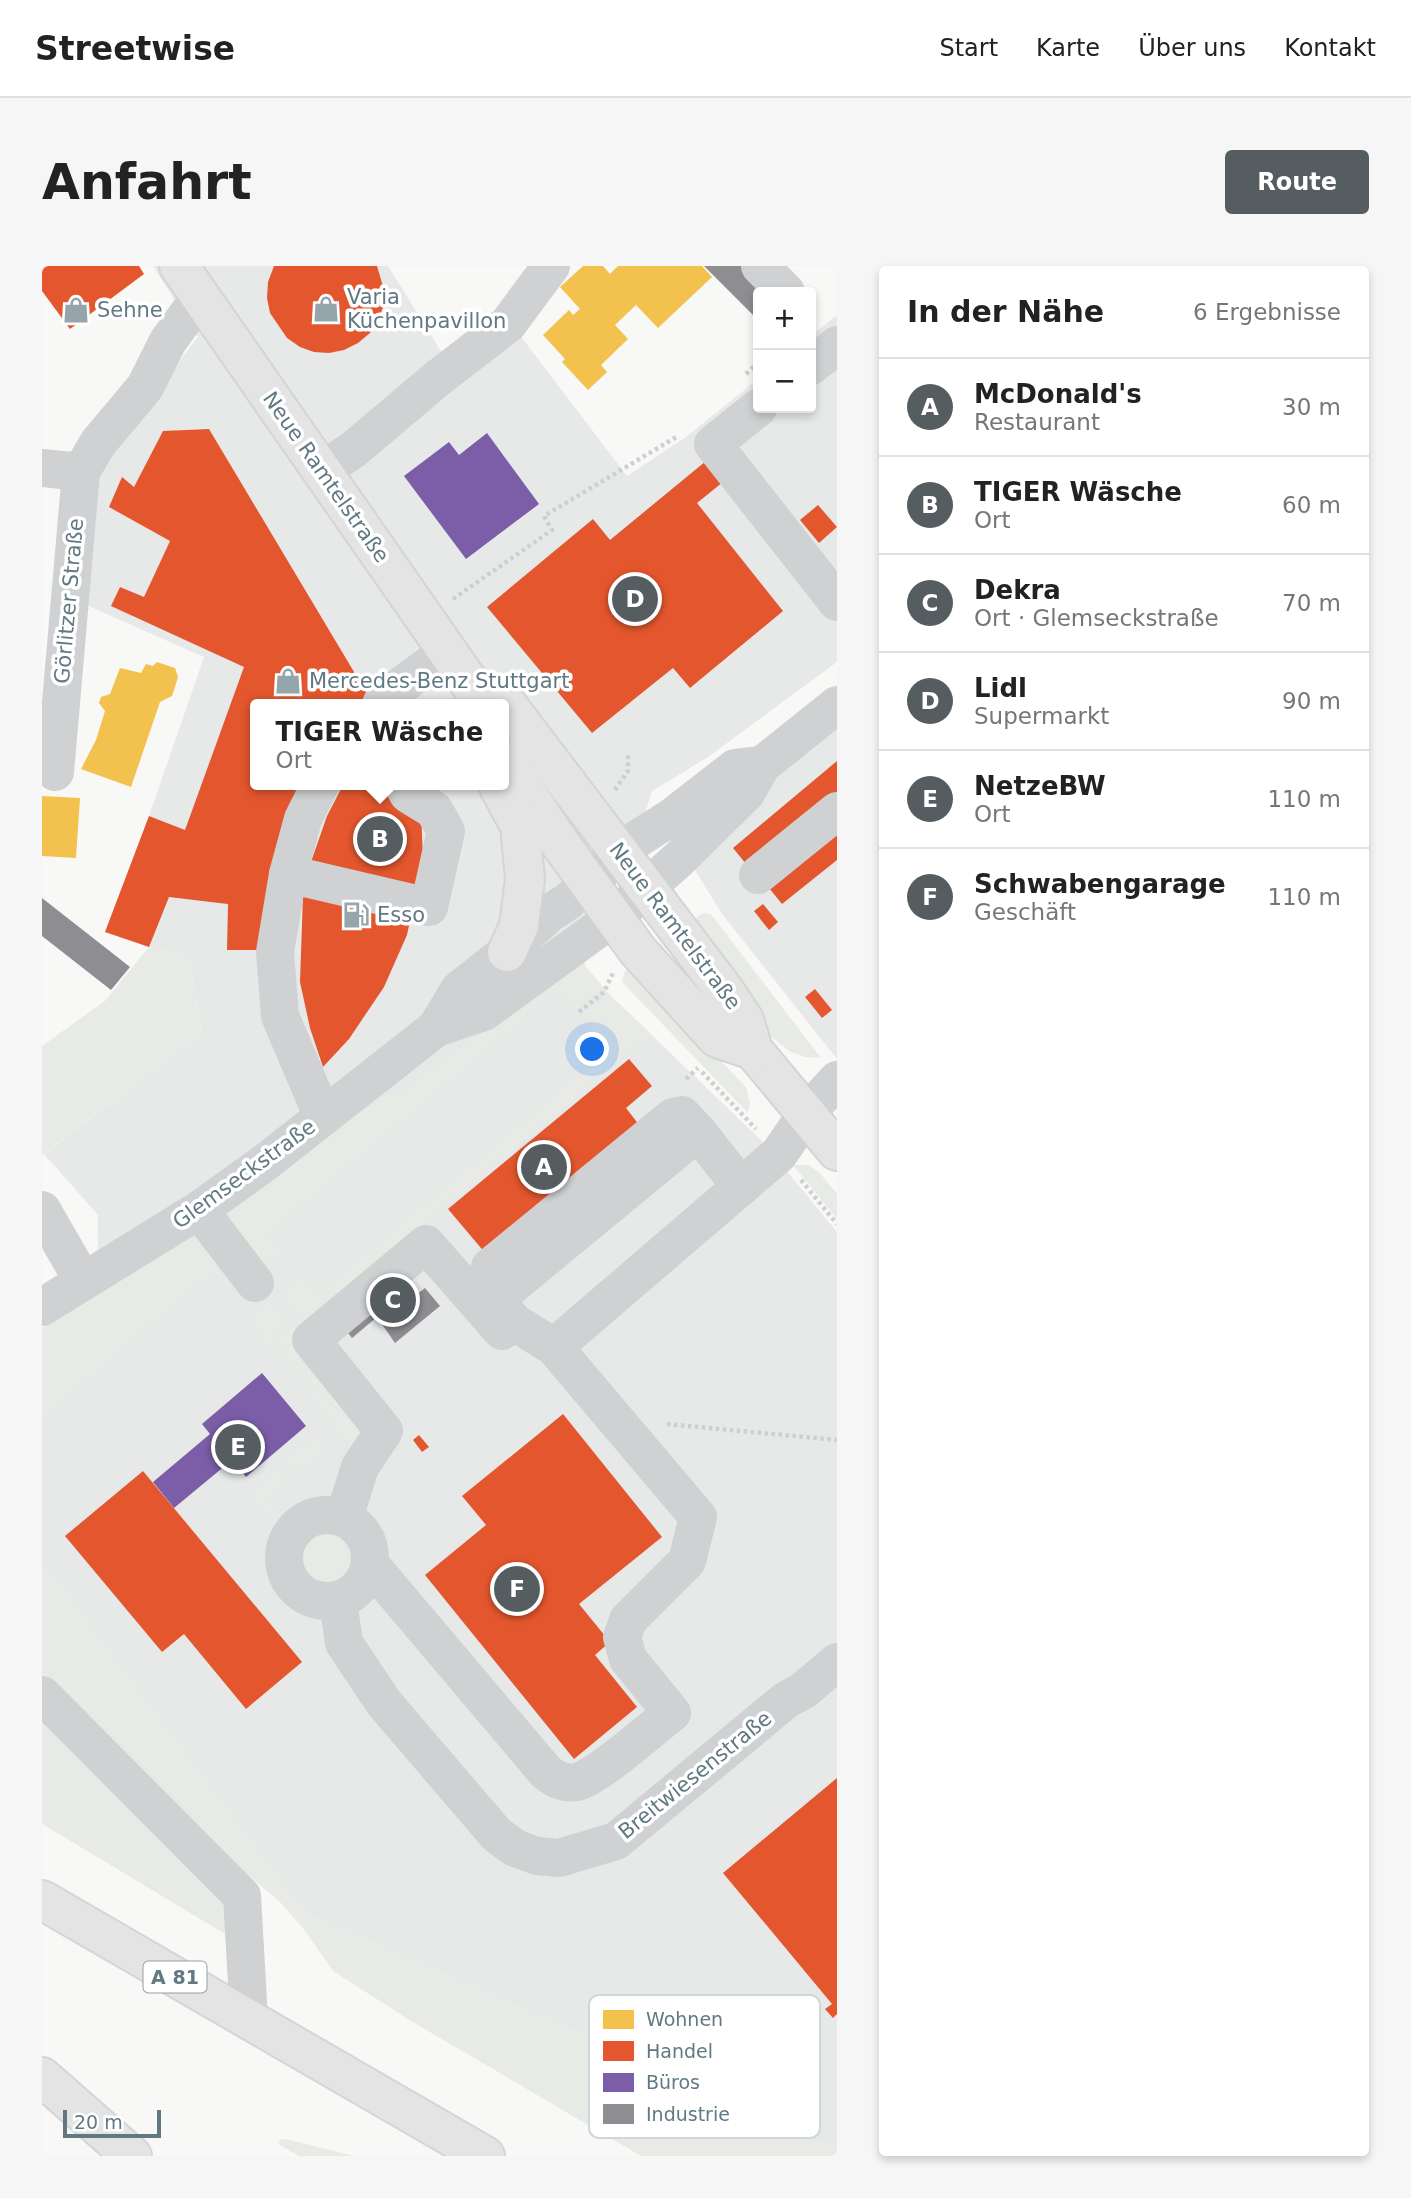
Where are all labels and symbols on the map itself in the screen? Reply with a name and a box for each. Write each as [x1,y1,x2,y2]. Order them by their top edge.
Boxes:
place label: Varia Küchenpavillon [347,285,506,333]
shop icon: Varia Küchenpavillon [311,294,341,324]
shop icon: Sehne [61,295,91,325]
place label: Sehne [97,298,163,322]
street label: Neue Ramtelstraße [258,387,394,567]
street label: Görlitzer Straße [50,517,88,685]
pin: D [612,573,658,625]
shop icon: Mercedes-Benz Stuttgart [273,666,303,696]
place label: Mercedes-Benz Stuttgart [309,669,569,693]
pin: B [357,813,403,865]
street label: Neue Ramtelstraße [604,838,746,1014]
fuel station icon: Esso [341,900,371,930]
place label: Esso [377,903,425,927]
your location [575,1032,609,1066]
street label: Glemseckstraße [168,1114,320,1234]
pin: A [521,1141,567,1193]
pin: C [370,1274,416,1326]
pin: E [215,1421,261,1473]
pin: F [494,1563,540,1615]
street label: Breitwiesenstraße [614,1706,776,1844]
road number: A 81 [144,1961,206,1992]
legend [589,1995,820,2138]
text: Wohnen [646,2008,723,2030]
text: Handel [646,2040,713,2062]
text: Büros [646,2071,700,2093]
text: Industrie [646,2103,730,2125]
scale bar [63,2107,161,2139]

